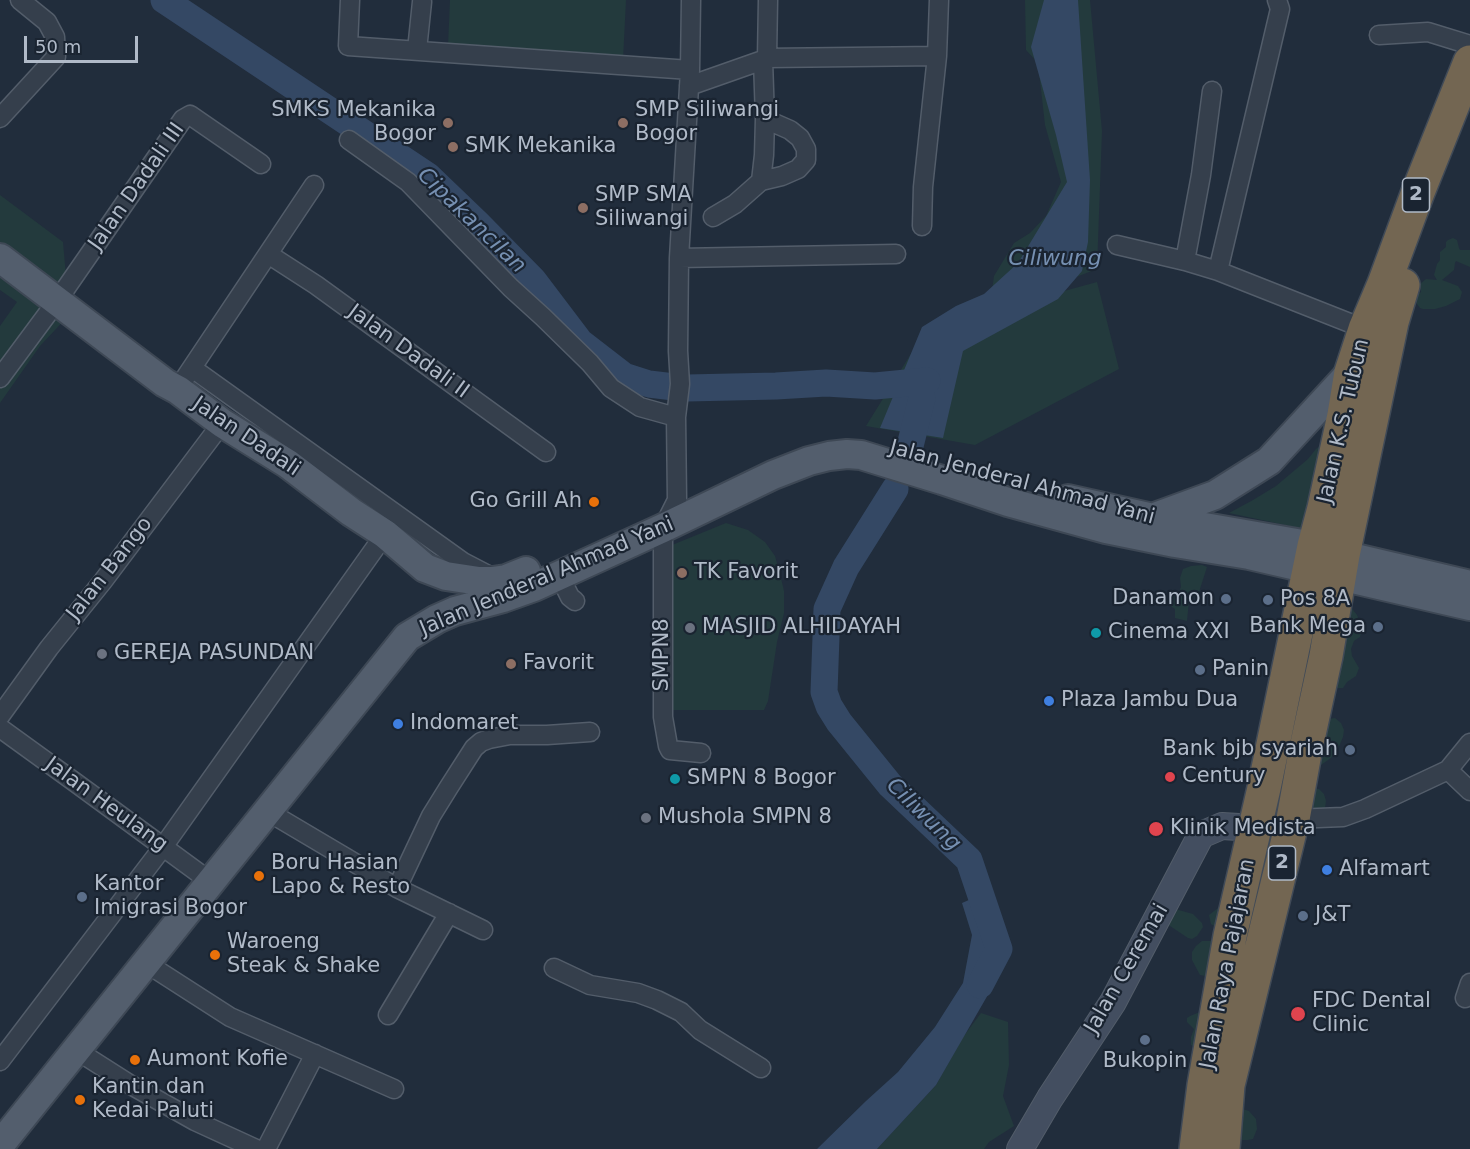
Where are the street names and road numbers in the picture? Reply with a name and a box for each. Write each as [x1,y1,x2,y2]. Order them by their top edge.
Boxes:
street label: Jalan Dadali III [84,118,190,256]
road number: 2 [1402,178,1430,212]
street label: Jalan Dadali II [342,300,474,404]
street label: Jalan K.S. Tubun [1313,336,1375,506]
street label: Jalan Dadali [187,392,305,482]
street label: Jalan Jenderal Ahmad Yani [887,435,1157,531]
street label: Jalan Bango [62,512,158,626]
street label: Jalan Jenderal Ahmad Yani [416,512,678,642]
street label: SMPN8 [650,618,676,692]
street label: Jalan Heulang [40,752,172,858]
road number: 2 [1268,846,1296,880]
street label: Jalan Raya Pajajaran [1195,857,1261,1071]
street label: Jalan Ceremai [1080,900,1174,1038]

